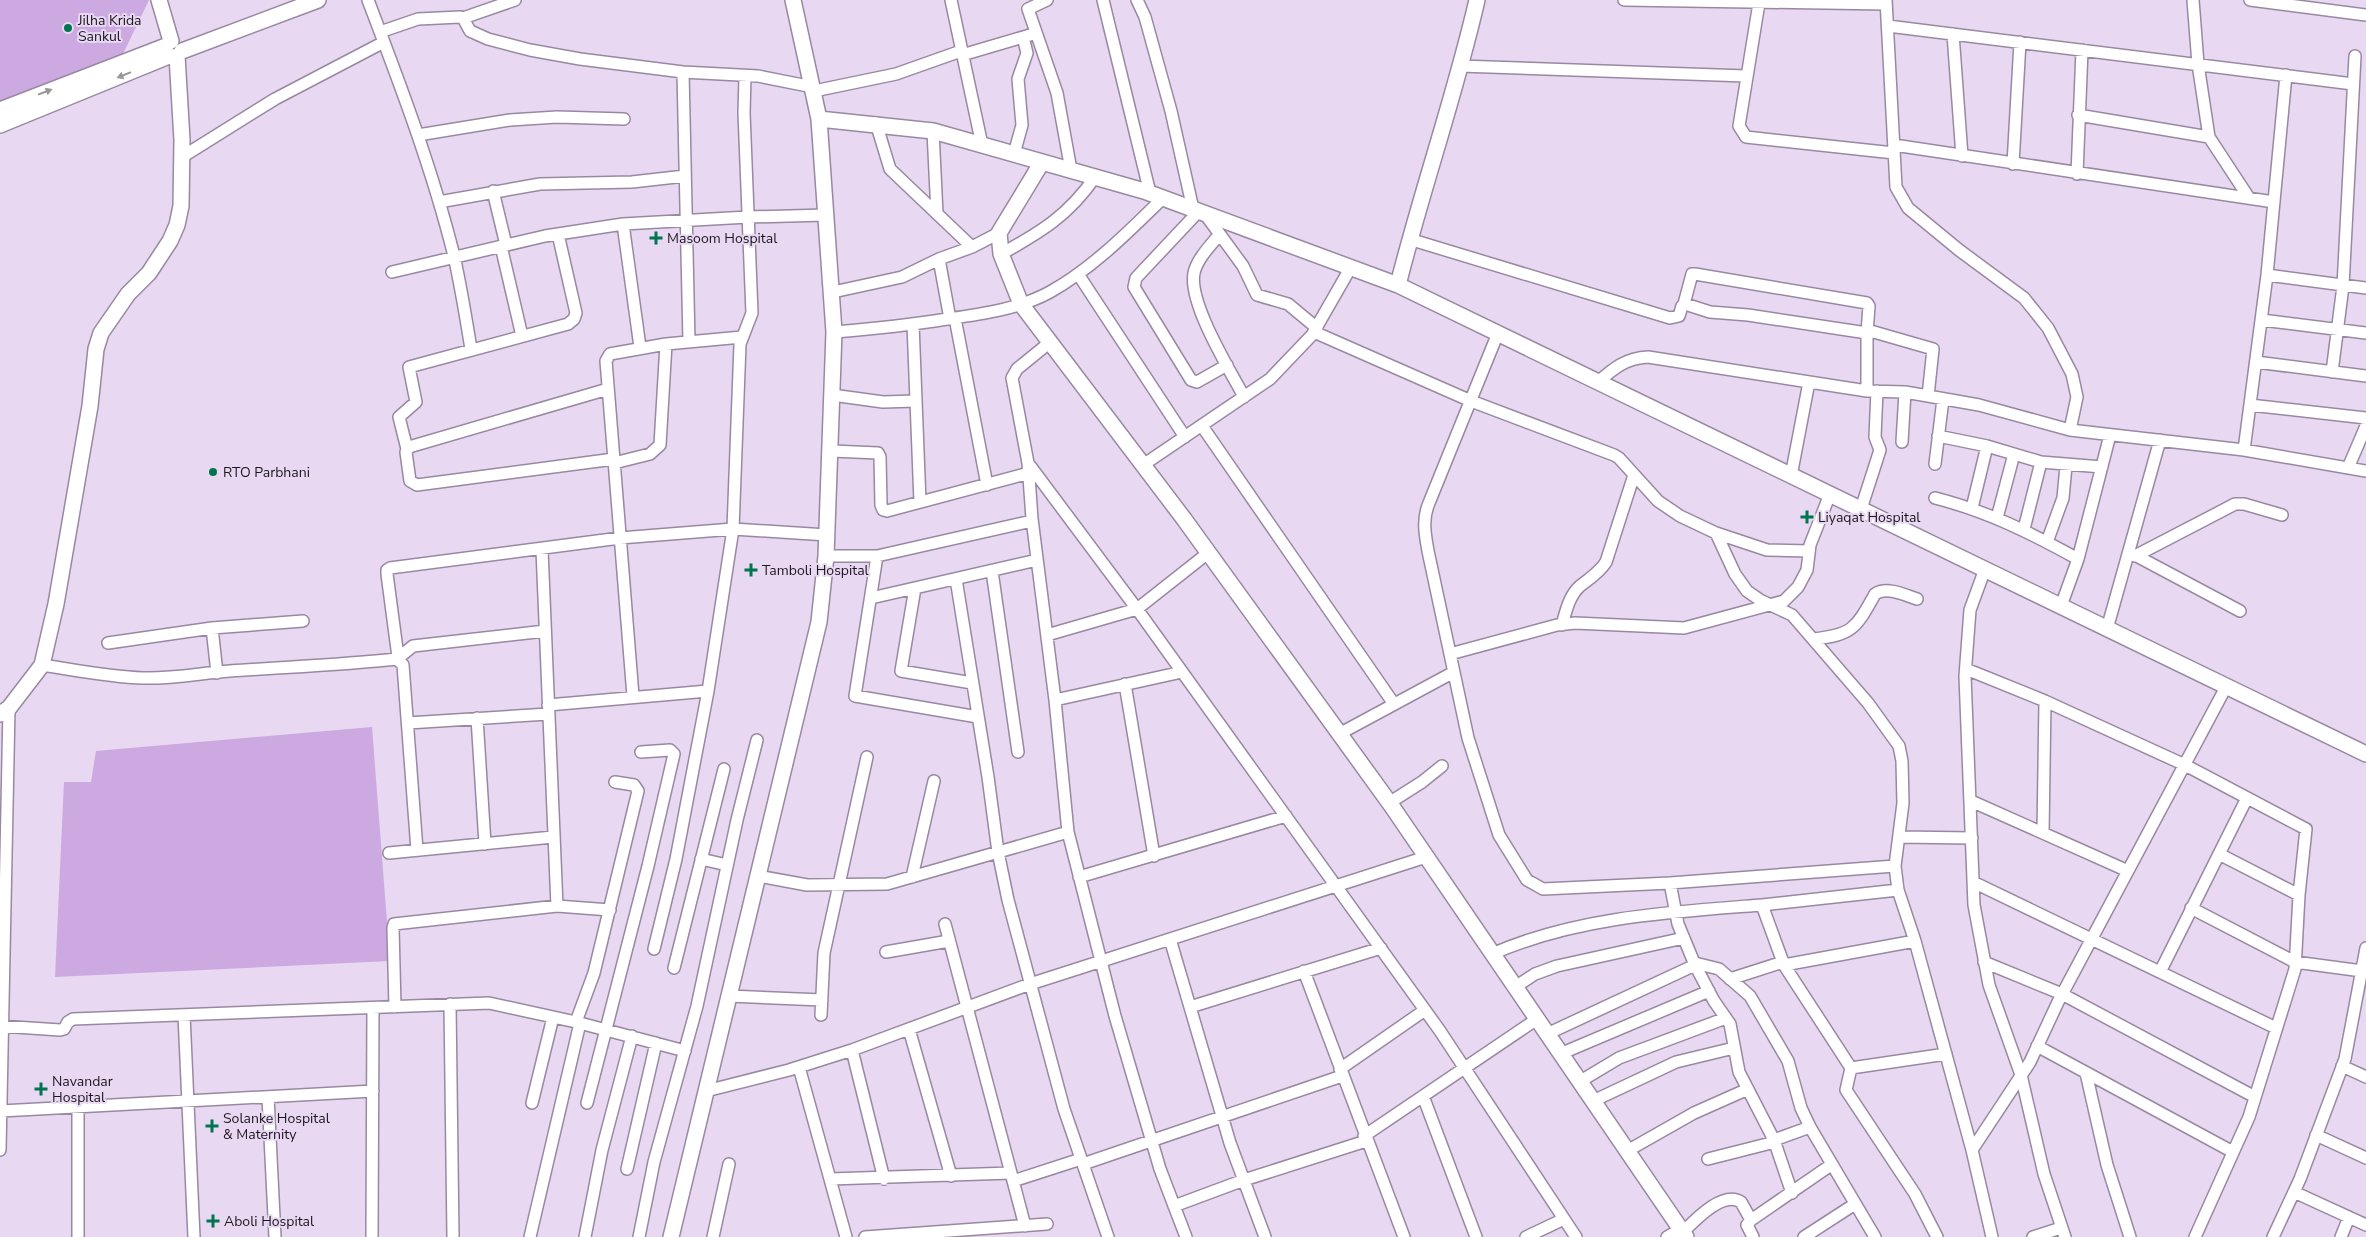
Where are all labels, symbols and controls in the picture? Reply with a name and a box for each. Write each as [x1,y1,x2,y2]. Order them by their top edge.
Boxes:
place label: Jilha Krida Sankul [77,11,142,46]
marker: Jilha Krida Sankul [62,22,74,34]
one-way arrow [117,71,131,79]
one-way arrow [38,87,52,95]
place label: Masoom Hospital [667,229,778,248]
marker: Masoom Hospital [649,231,663,245]
place label: RTO Parbhani [223,463,310,482]
marker: RTO Parbhani [207,466,219,478]
place label: Liyaqat Hospital [1818,508,1921,527]
marker: Liyaqat Hospital [1800,510,1814,524]
place label: Tamboli Hospital [762,561,870,580]
marker: Tamboli Hospital [744,563,758,577]
place label: Navandar Hospital [52,1072,113,1107]
marker: Navandar Hospital [34,1082,48,1096]
place label: Solanke Hospital & Maternity [223,1109,331,1144]
marker: Solanke Hospital & Maternity [205,1119,219,1133]
place label: Aboli Hospital [224,1212,315,1231]
marker: Aboli Hospital [206,1214,220,1228]

